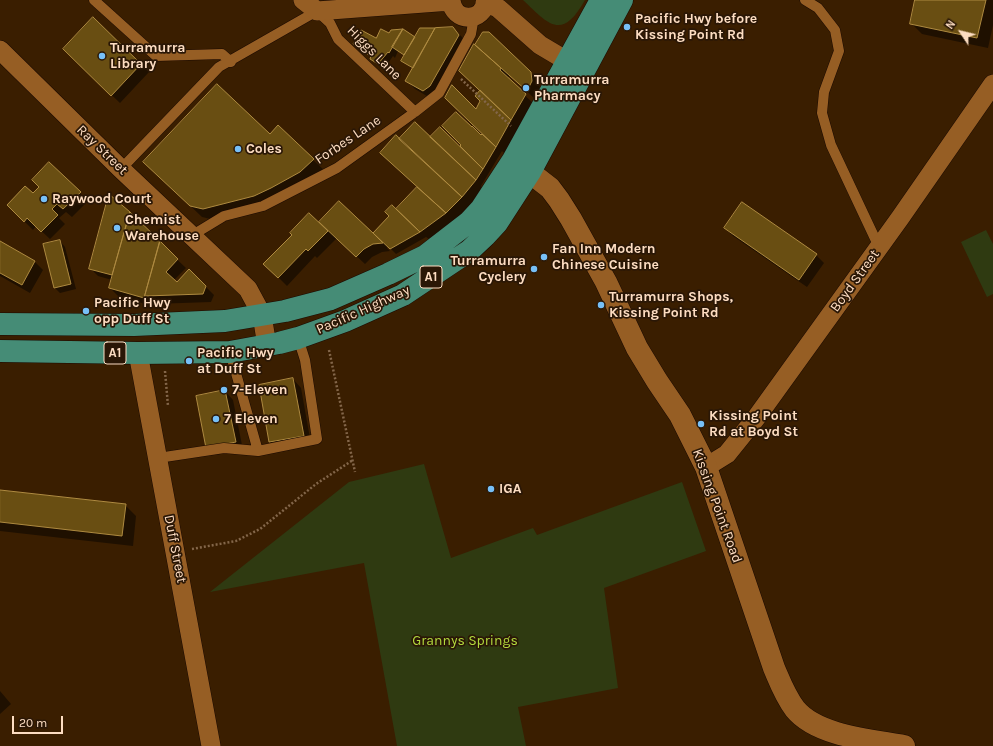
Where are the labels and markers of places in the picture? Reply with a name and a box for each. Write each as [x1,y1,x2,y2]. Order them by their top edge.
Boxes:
place label: Pacific Hwy before Kissing Point Rd [635,11,757,44]
marker: Pacific Hwy before Kissing Point Rd [622,22,632,32]
place label: Turramurra Library [110,40,185,72]
marker: Turramurra Library [97,51,107,61]
place label: Turramurra Pharmacy [534,72,609,104]
marker: Turramurra Pharmacy [521,83,531,93]
place label: Coles [246,141,282,157]
marker: Coles [233,144,243,154]
place label: Raywood Court [52,191,151,207]
marker: Raywood Court [39,194,49,204]
place label: Chemist Warehouse [125,212,199,244]
marker: Chemist Warehouse [112,223,122,233]
place label: Fan Inn Modern Chinese Cuisine [552,241,659,274]
marker: Fan Inn Modern Chinese Cuisine [539,252,549,262]
place label: Turramurra Cyclery [451,253,526,286]
marker: Turramurra Cyclery [529,264,539,274]
place label: Turramurra Shops, Kissing Point Rd [609,289,733,322]
place label: Pacific Hwy opp Duff St [94,295,171,328]
marker: Turramurra Shops, Kissing Point Rd [596,300,606,310]
marker: Pacific Hwy opp Duff St [81,306,91,316]
place label: Pacific Hwy at Duff St [197,345,274,378]
marker: Pacific Hwy at Duff St [184,356,194,366]
place label: 7-Eleven [232,382,287,398]
marker: 7-Eleven [219,385,229,395]
place label: Kissing Point Rd at Boyd St [709,408,798,440]
place label: 7 Eleven [224,411,278,427]
marker: 7 Eleven [211,414,221,424]
marker: Kissing Point Rd at Boyd St [696,419,706,429]
place label: IGA [499,481,521,497]
marker: IGA [486,484,496,494]

